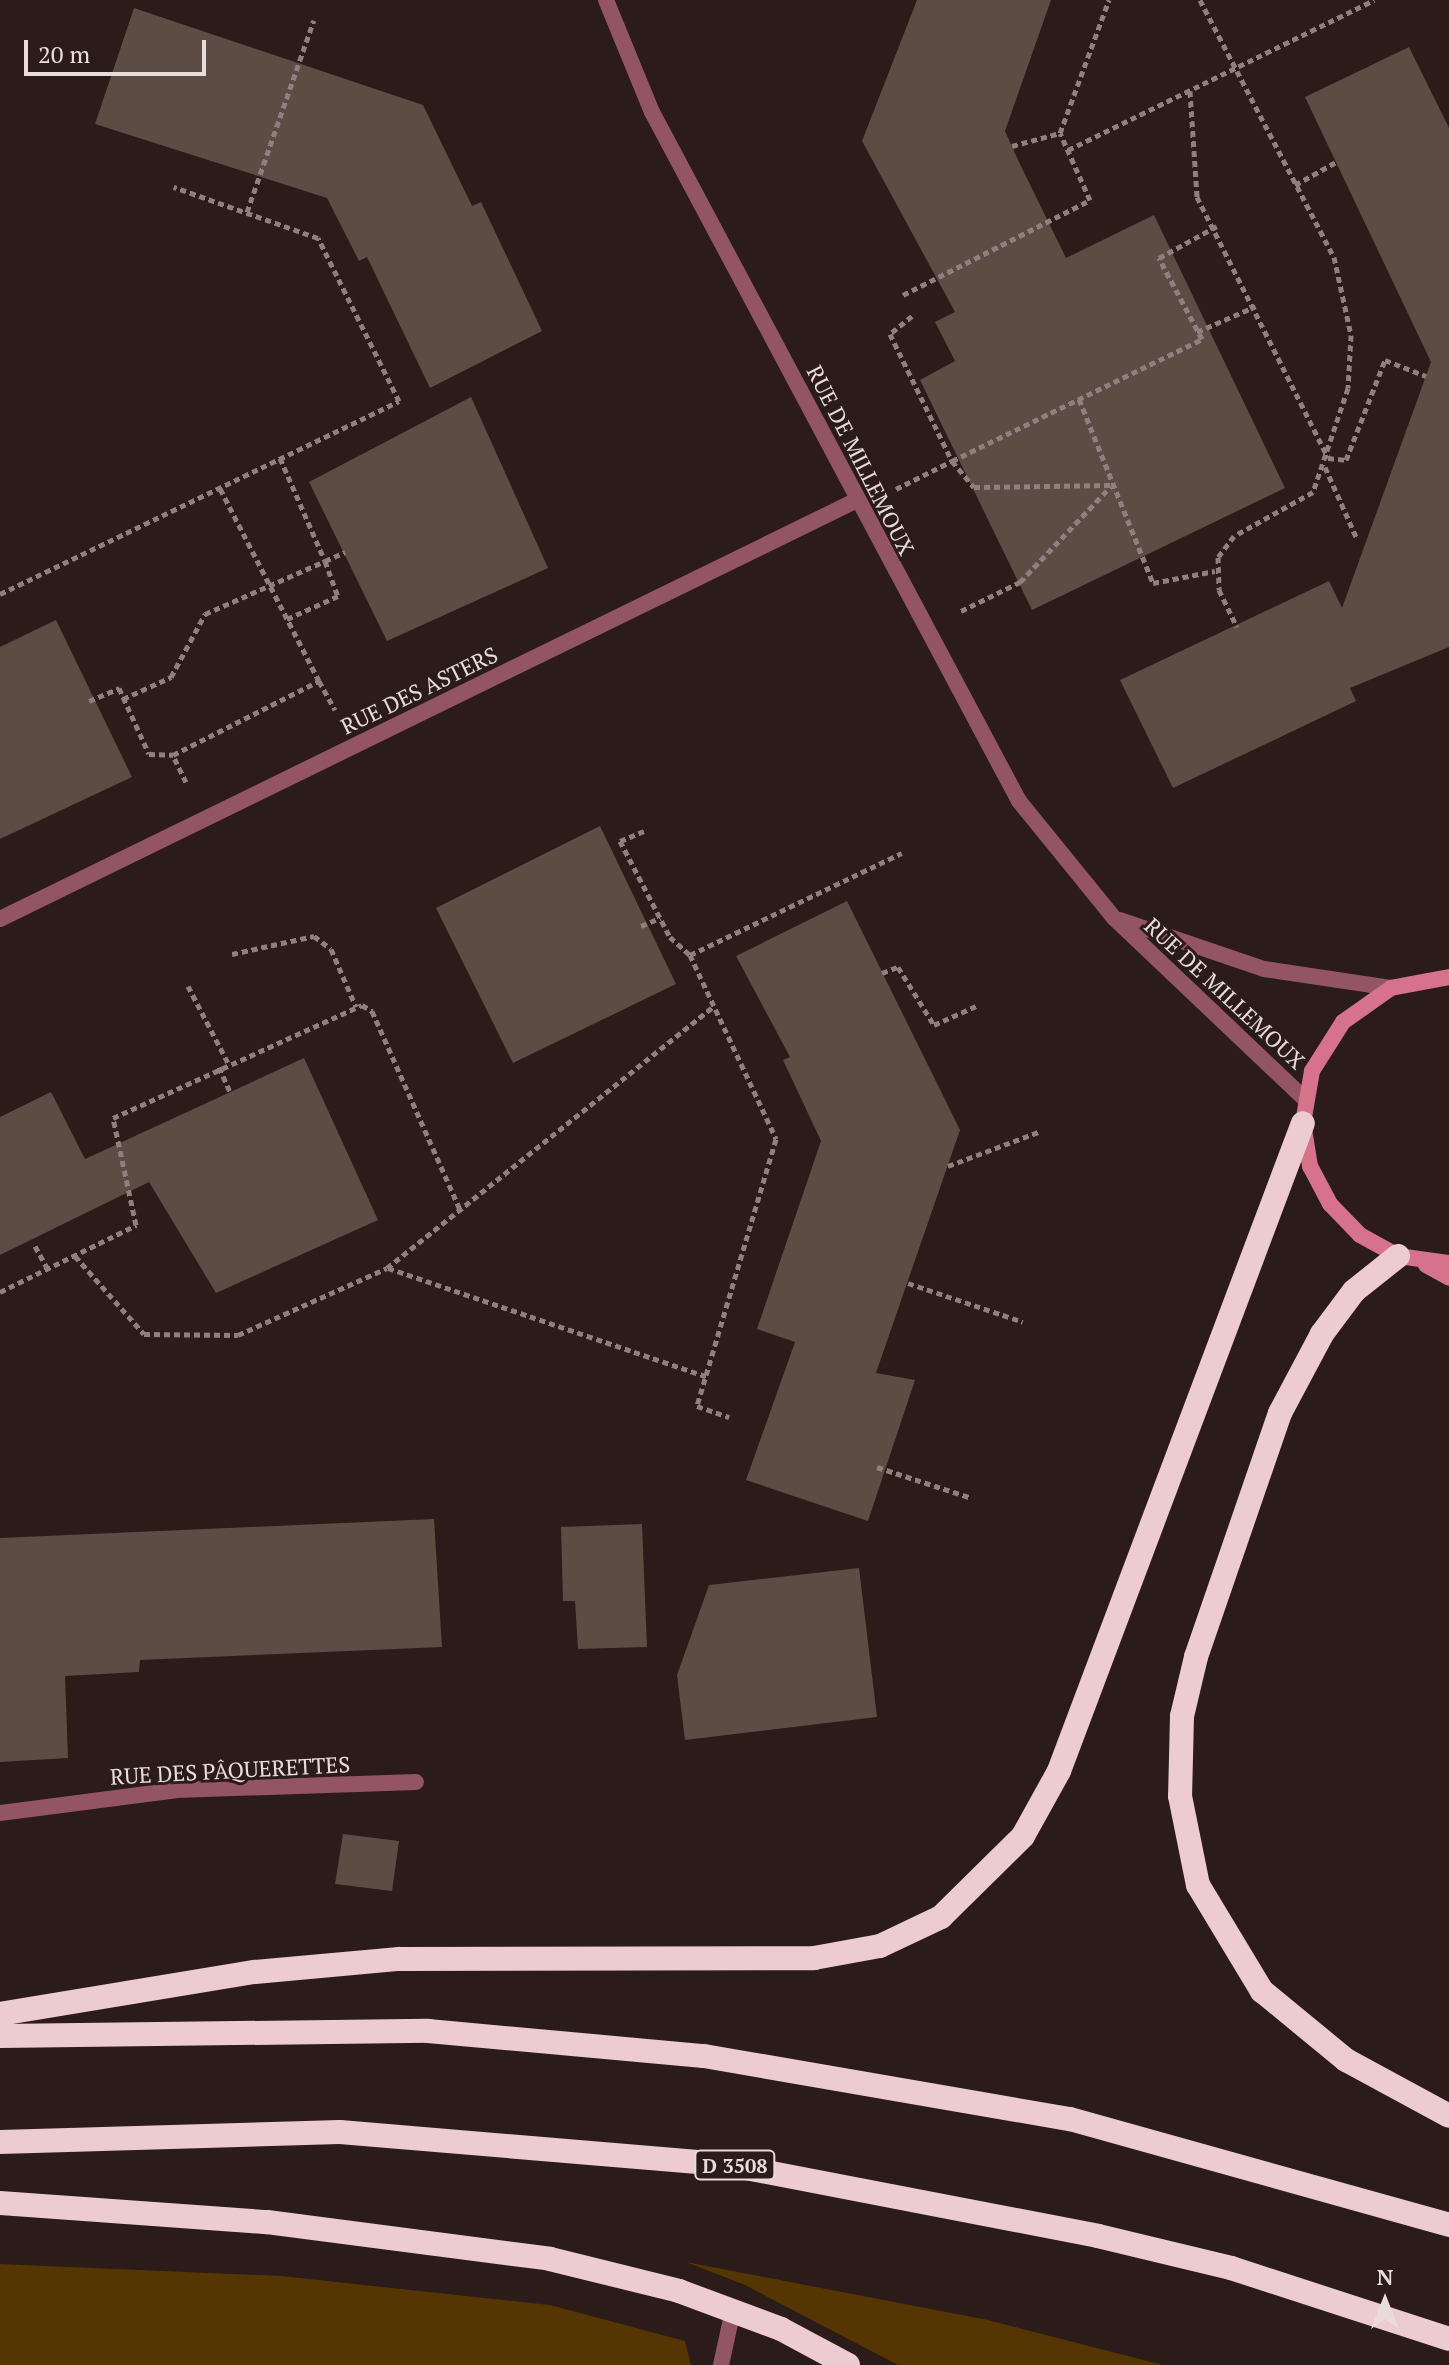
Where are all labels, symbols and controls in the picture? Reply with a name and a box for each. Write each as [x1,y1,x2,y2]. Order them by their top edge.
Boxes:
scale bar [28,24,210,74]
text: 20 m [38,38,90,70]
street label: RUE DE MILLEMOUX [802,361,920,559]
street label: RUE DES ASTERS [336,641,502,739]
street label: RUE DE MILLEMOUX [1139,912,1311,1074]
street label: RUE DES PÂQUERETTES [109,1751,351,1789]
road number: D 3508 [693,2149,777,2181]
north arrow [1345,2261,1425,2341]
text: N [1377,2262,1393,2291]

